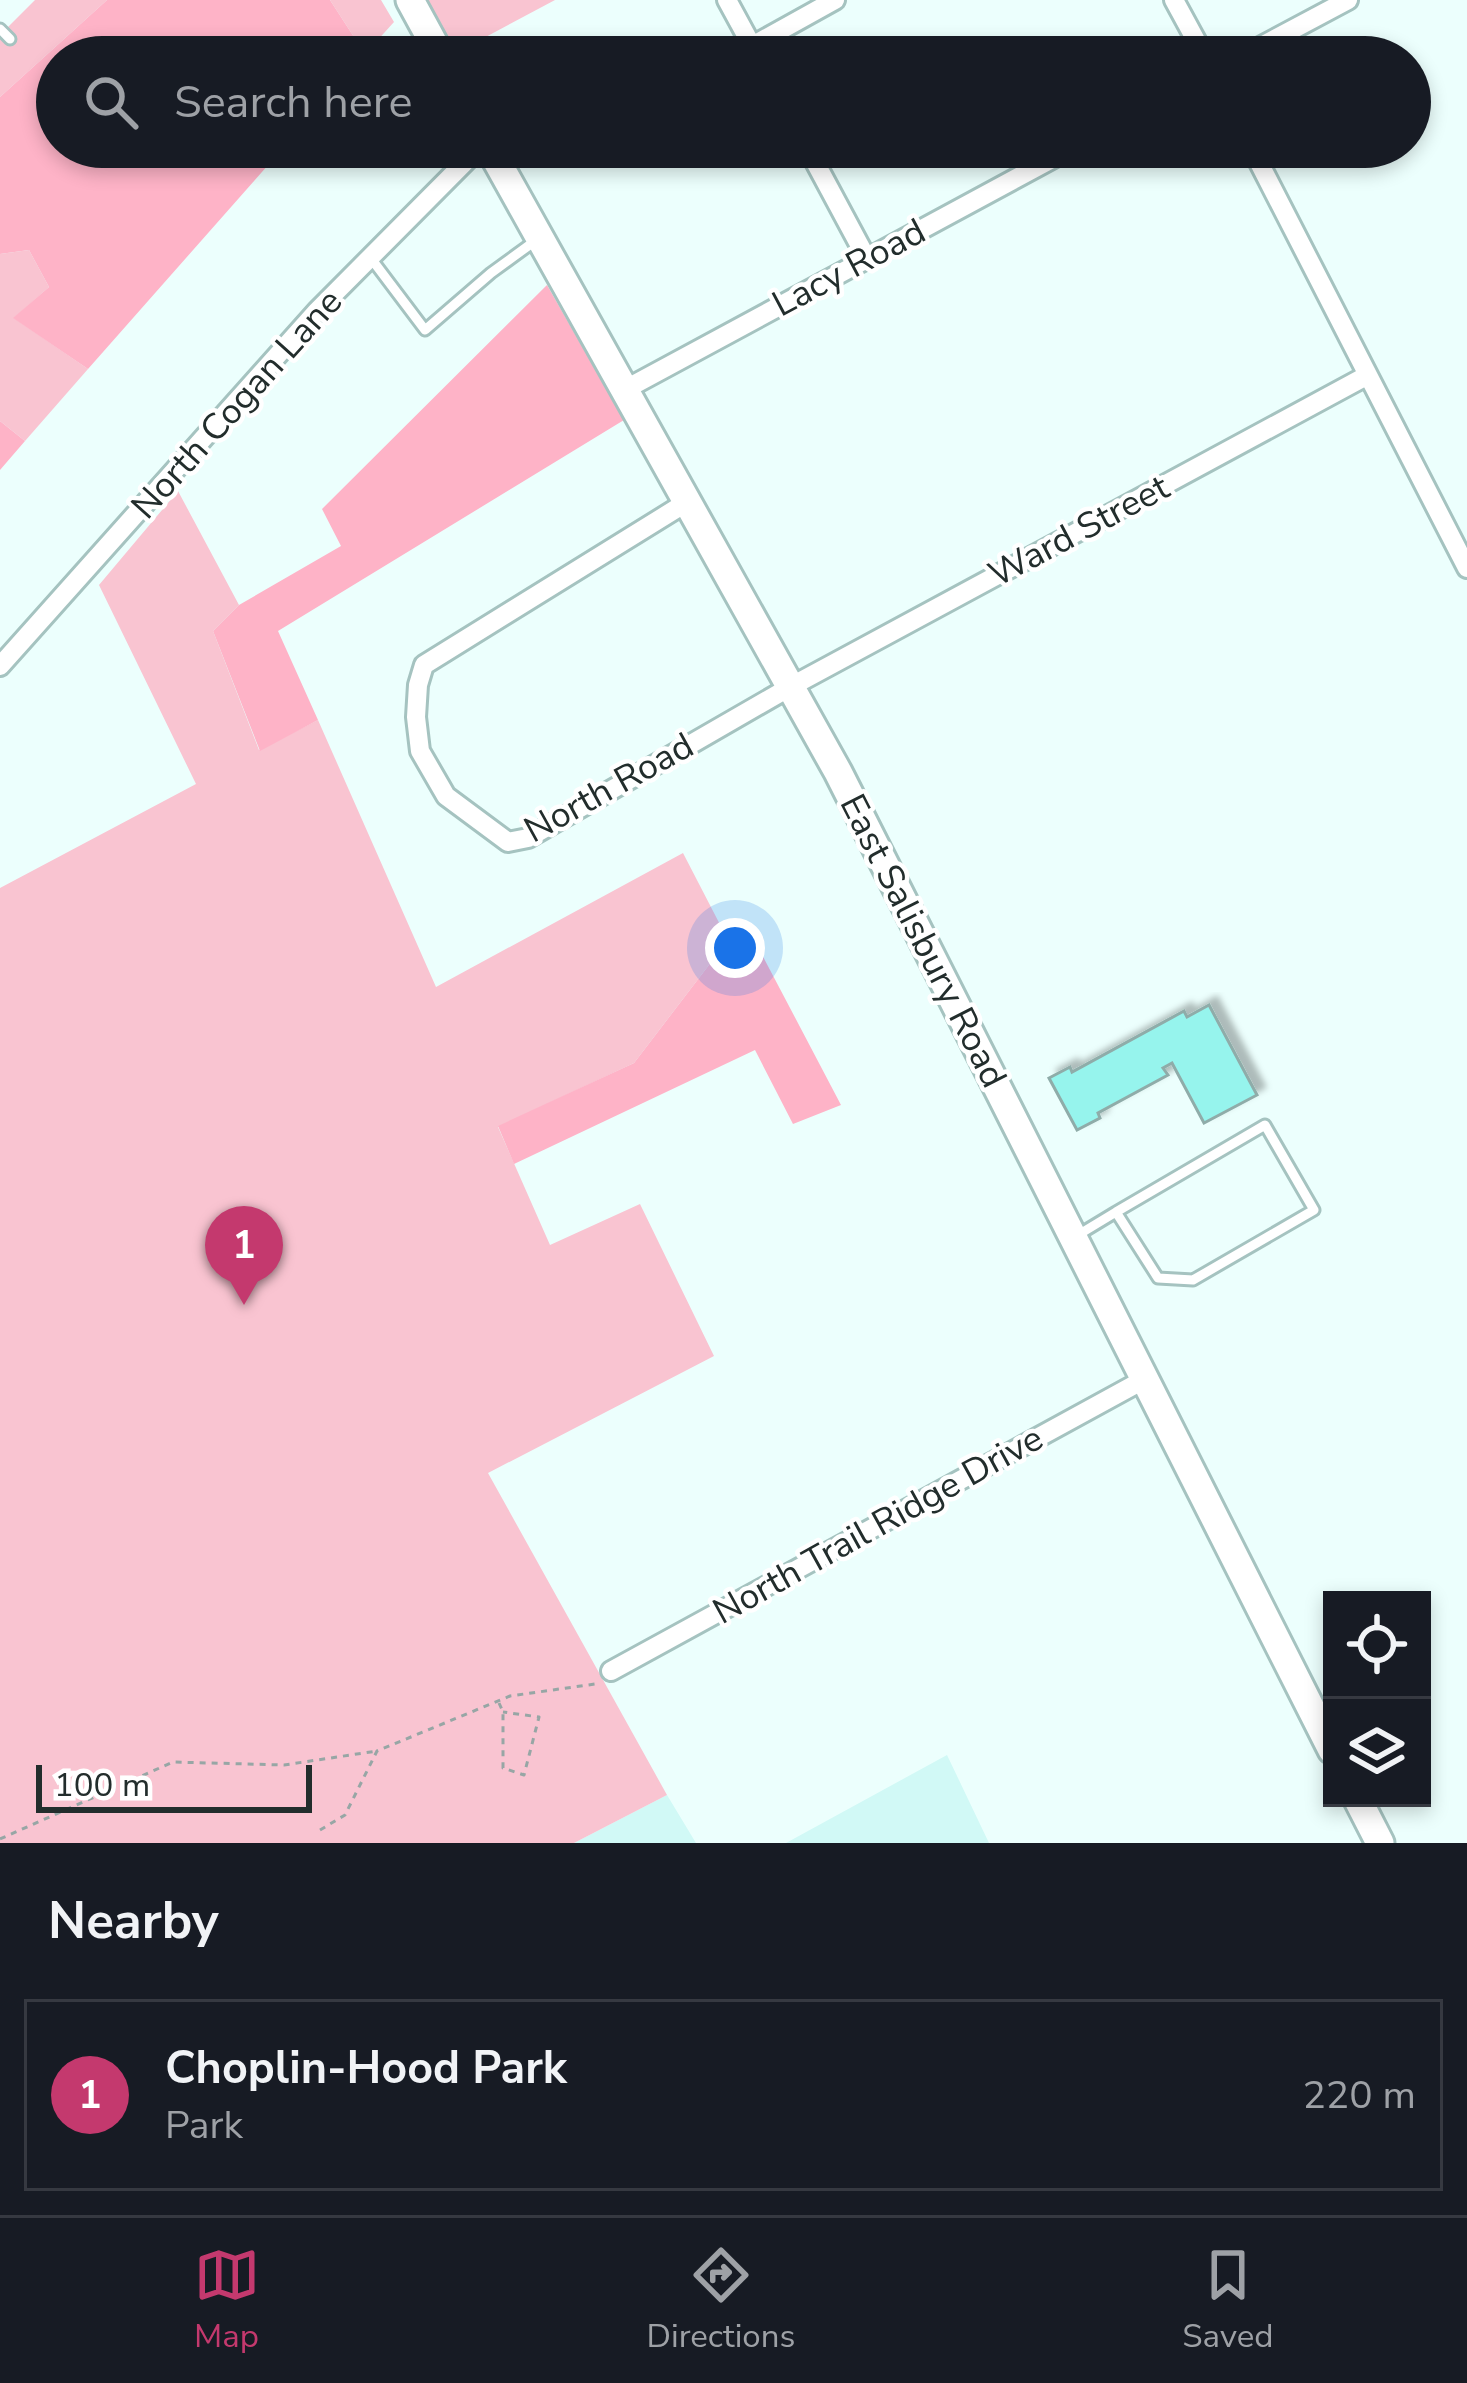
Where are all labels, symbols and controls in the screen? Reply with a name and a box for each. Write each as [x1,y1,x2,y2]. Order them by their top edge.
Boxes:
search box [36,36,1431,168]
icon: search [78,69,144,135]
text: Search here [174,72,413,133]
street label: Lacy Road [764,207,934,329]
street label: North Cogan Lane [120,278,354,530]
street label: Ward Street [980,463,1178,599]
street label: North Road [516,721,702,855]
street label: East Salisbury Road [828,786,1018,1096]
your location [705,918,765,978]
pin: 1 [205,1206,283,1305]
street label: North Trail Ridge Drive [704,1414,1052,1636]
map controls [1323,1591,1431,1807]
button: locate [1323,1591,1431,1699]
button: layers [1323,1699,1431,1807]
scale bar [36,1759,312,1812]
text: 100 m [54,1763,150,1808]
text: Nearby [48,1886,219,1956]
text: Choplin-Hood Park [165,2038,567,2099]
text: 1 [78,2069,102,2122]
text: 220 m [1302,2069,1416,2122]
text: Park [165,2099,243,2152]
tab: Map [194,2242,260,2359]
tab: Directions [647,2242,795,2359]
tab: Saved [1182,2242,1273,2359]

